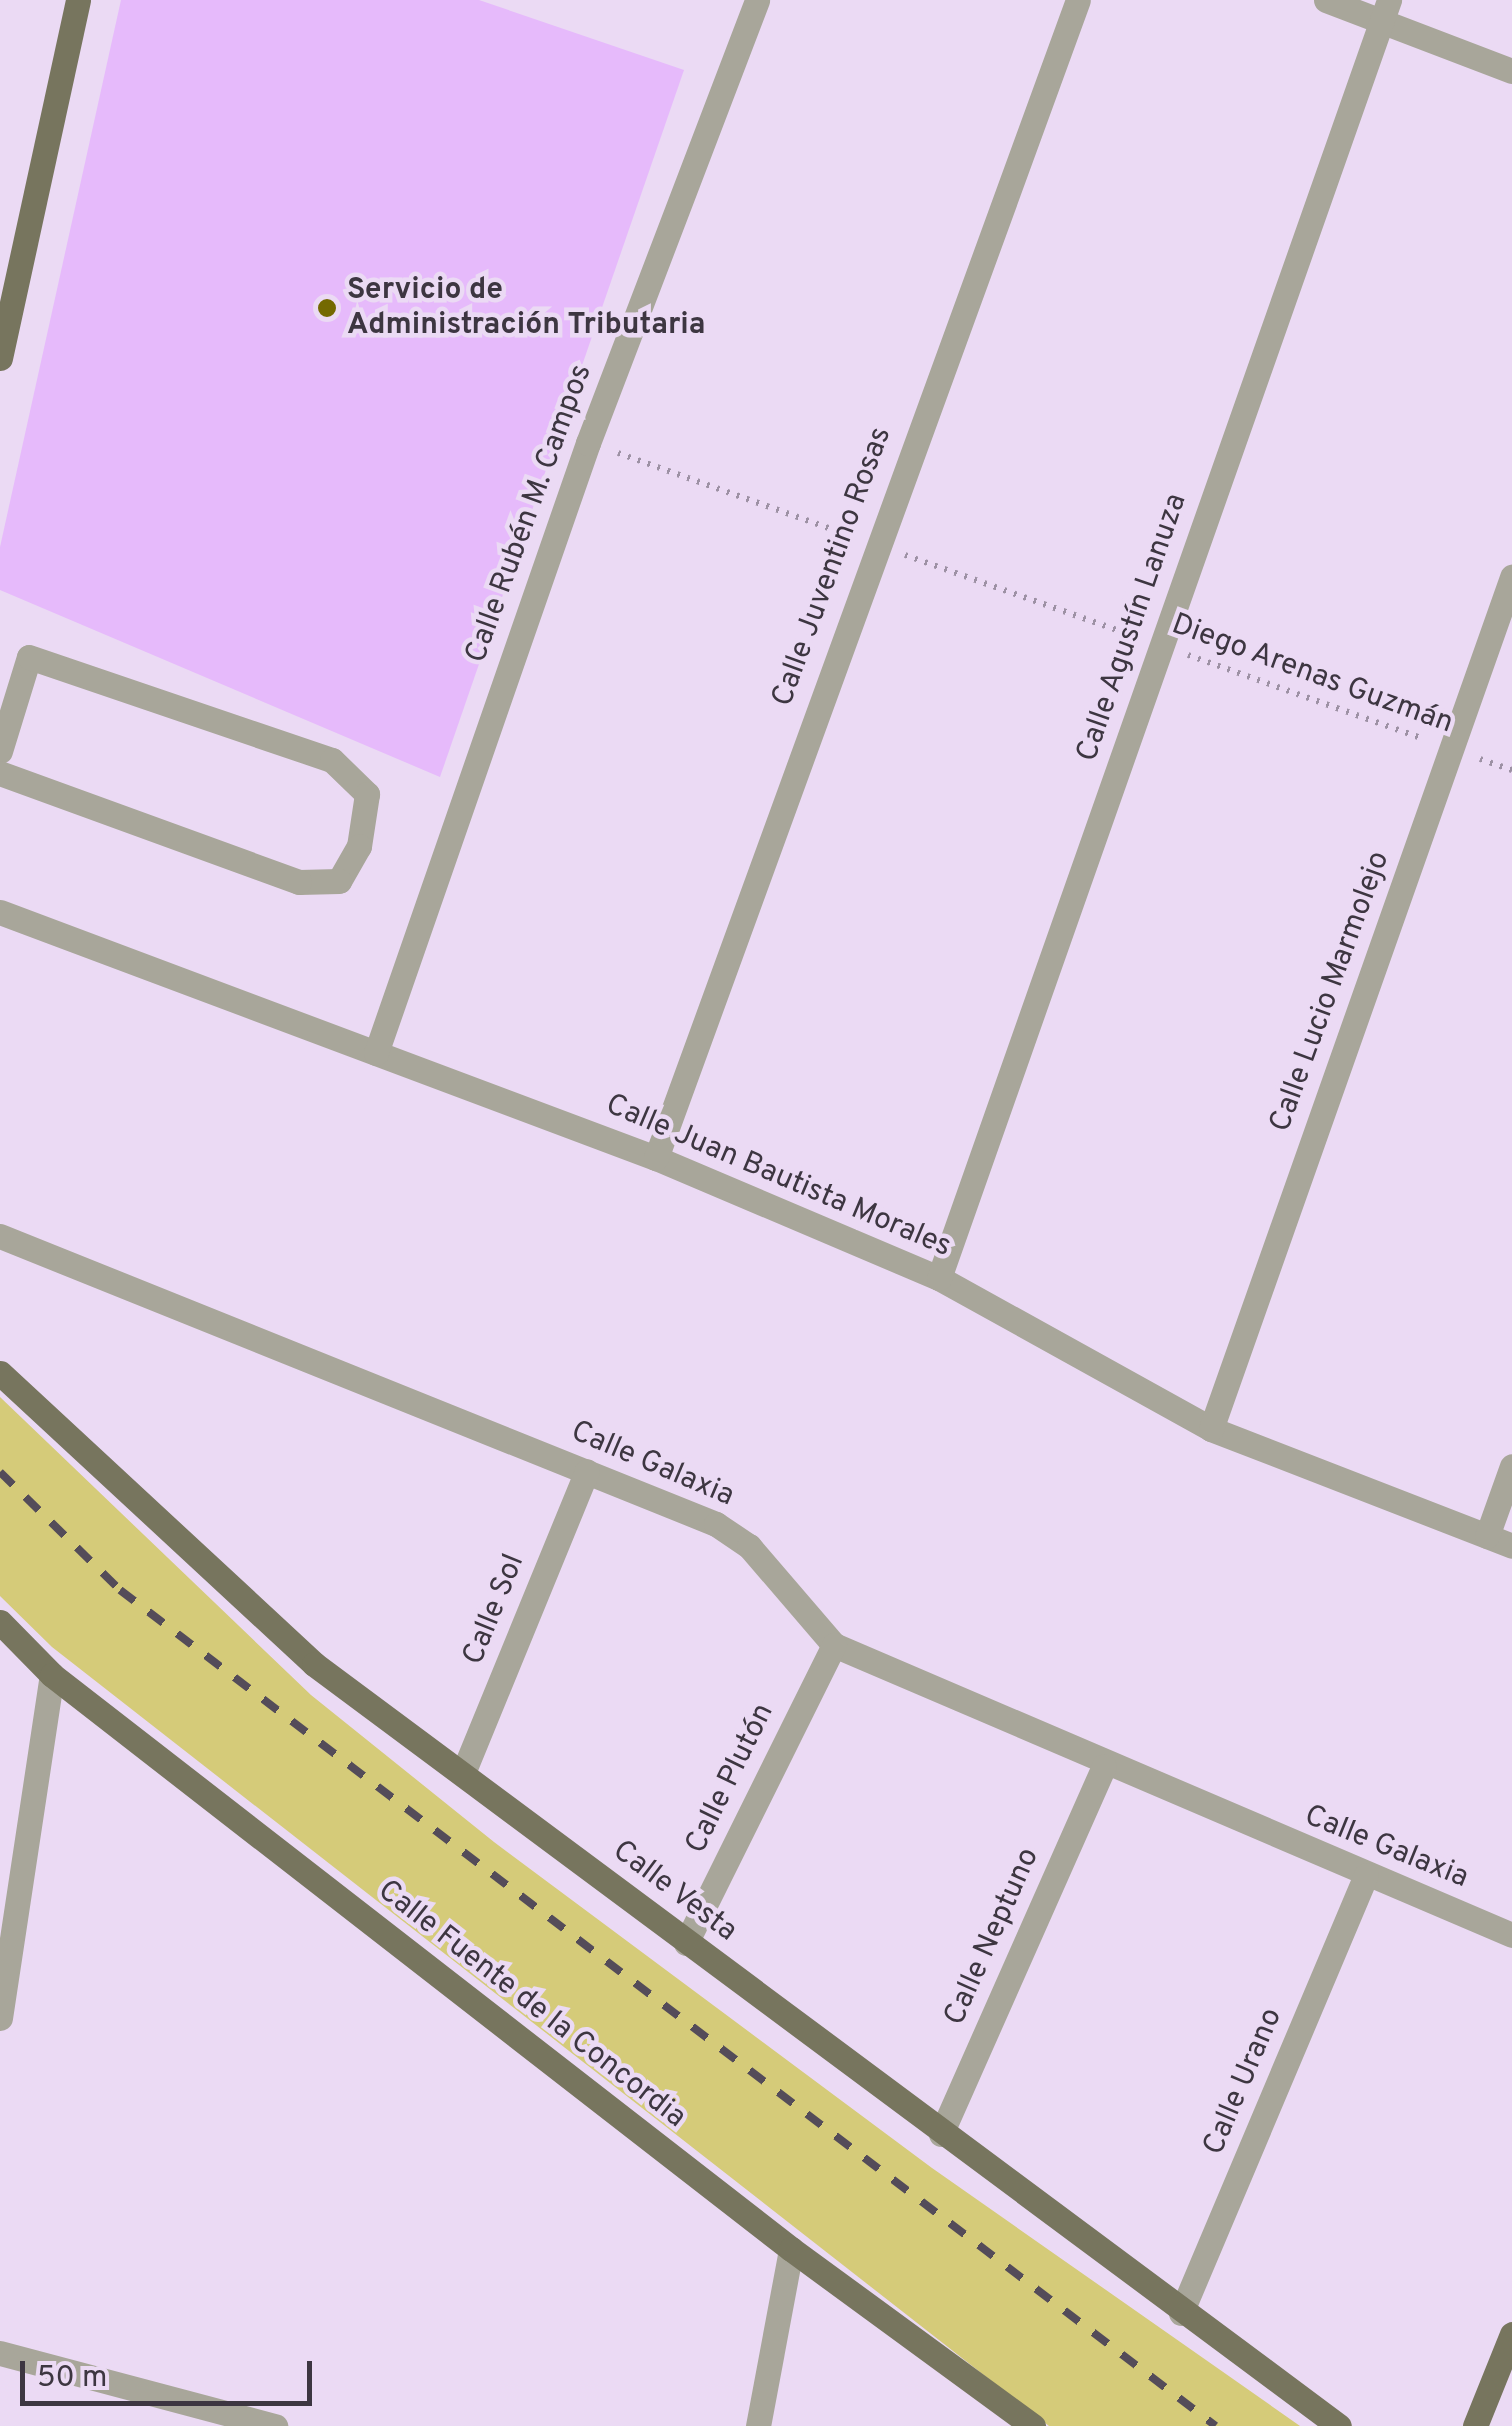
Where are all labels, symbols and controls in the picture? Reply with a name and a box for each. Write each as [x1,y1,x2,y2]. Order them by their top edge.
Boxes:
place label: Servicio de Administración Tributaria [347,273,705,344]
marker: Servicio de Administración Tributaria [316,297,338,319]
street label: Calle Rubén M. Campos [459,360,601,668]
street label: Calle Juventino Rosas [766,422,900,712]
street label: Calle Agustín Lanuza [1070,489,1196,767]
street label: Diego Arenas Guzmán [1166,607,1458,743]
street label: Calle Lucio Marmolejo [1263,847,1399,1137]
street label: Calle Juan Bautista Morales [600,1088,956,1266]
street label: Calle Galaxia [565,1415,739,1515]
street label: Calle Sol [457,1549,533,1671]
street label: Calle Plutón [679,1698,783,1860]
street label: Calle Galaxia [1299,1799,1473,1897]
street label: Calle Vesta [604,1833,744,1951]
street label: Calle Neptuno [938,1843,1048,2031]
street label: Calle Fuente de la Concordia [370,1874,692,2136]
street label: Calle Urano [1197,2003,1291,2161]
scale bar [25,2341,318,2403]
text: 50 m [37,2360,107,2397]

